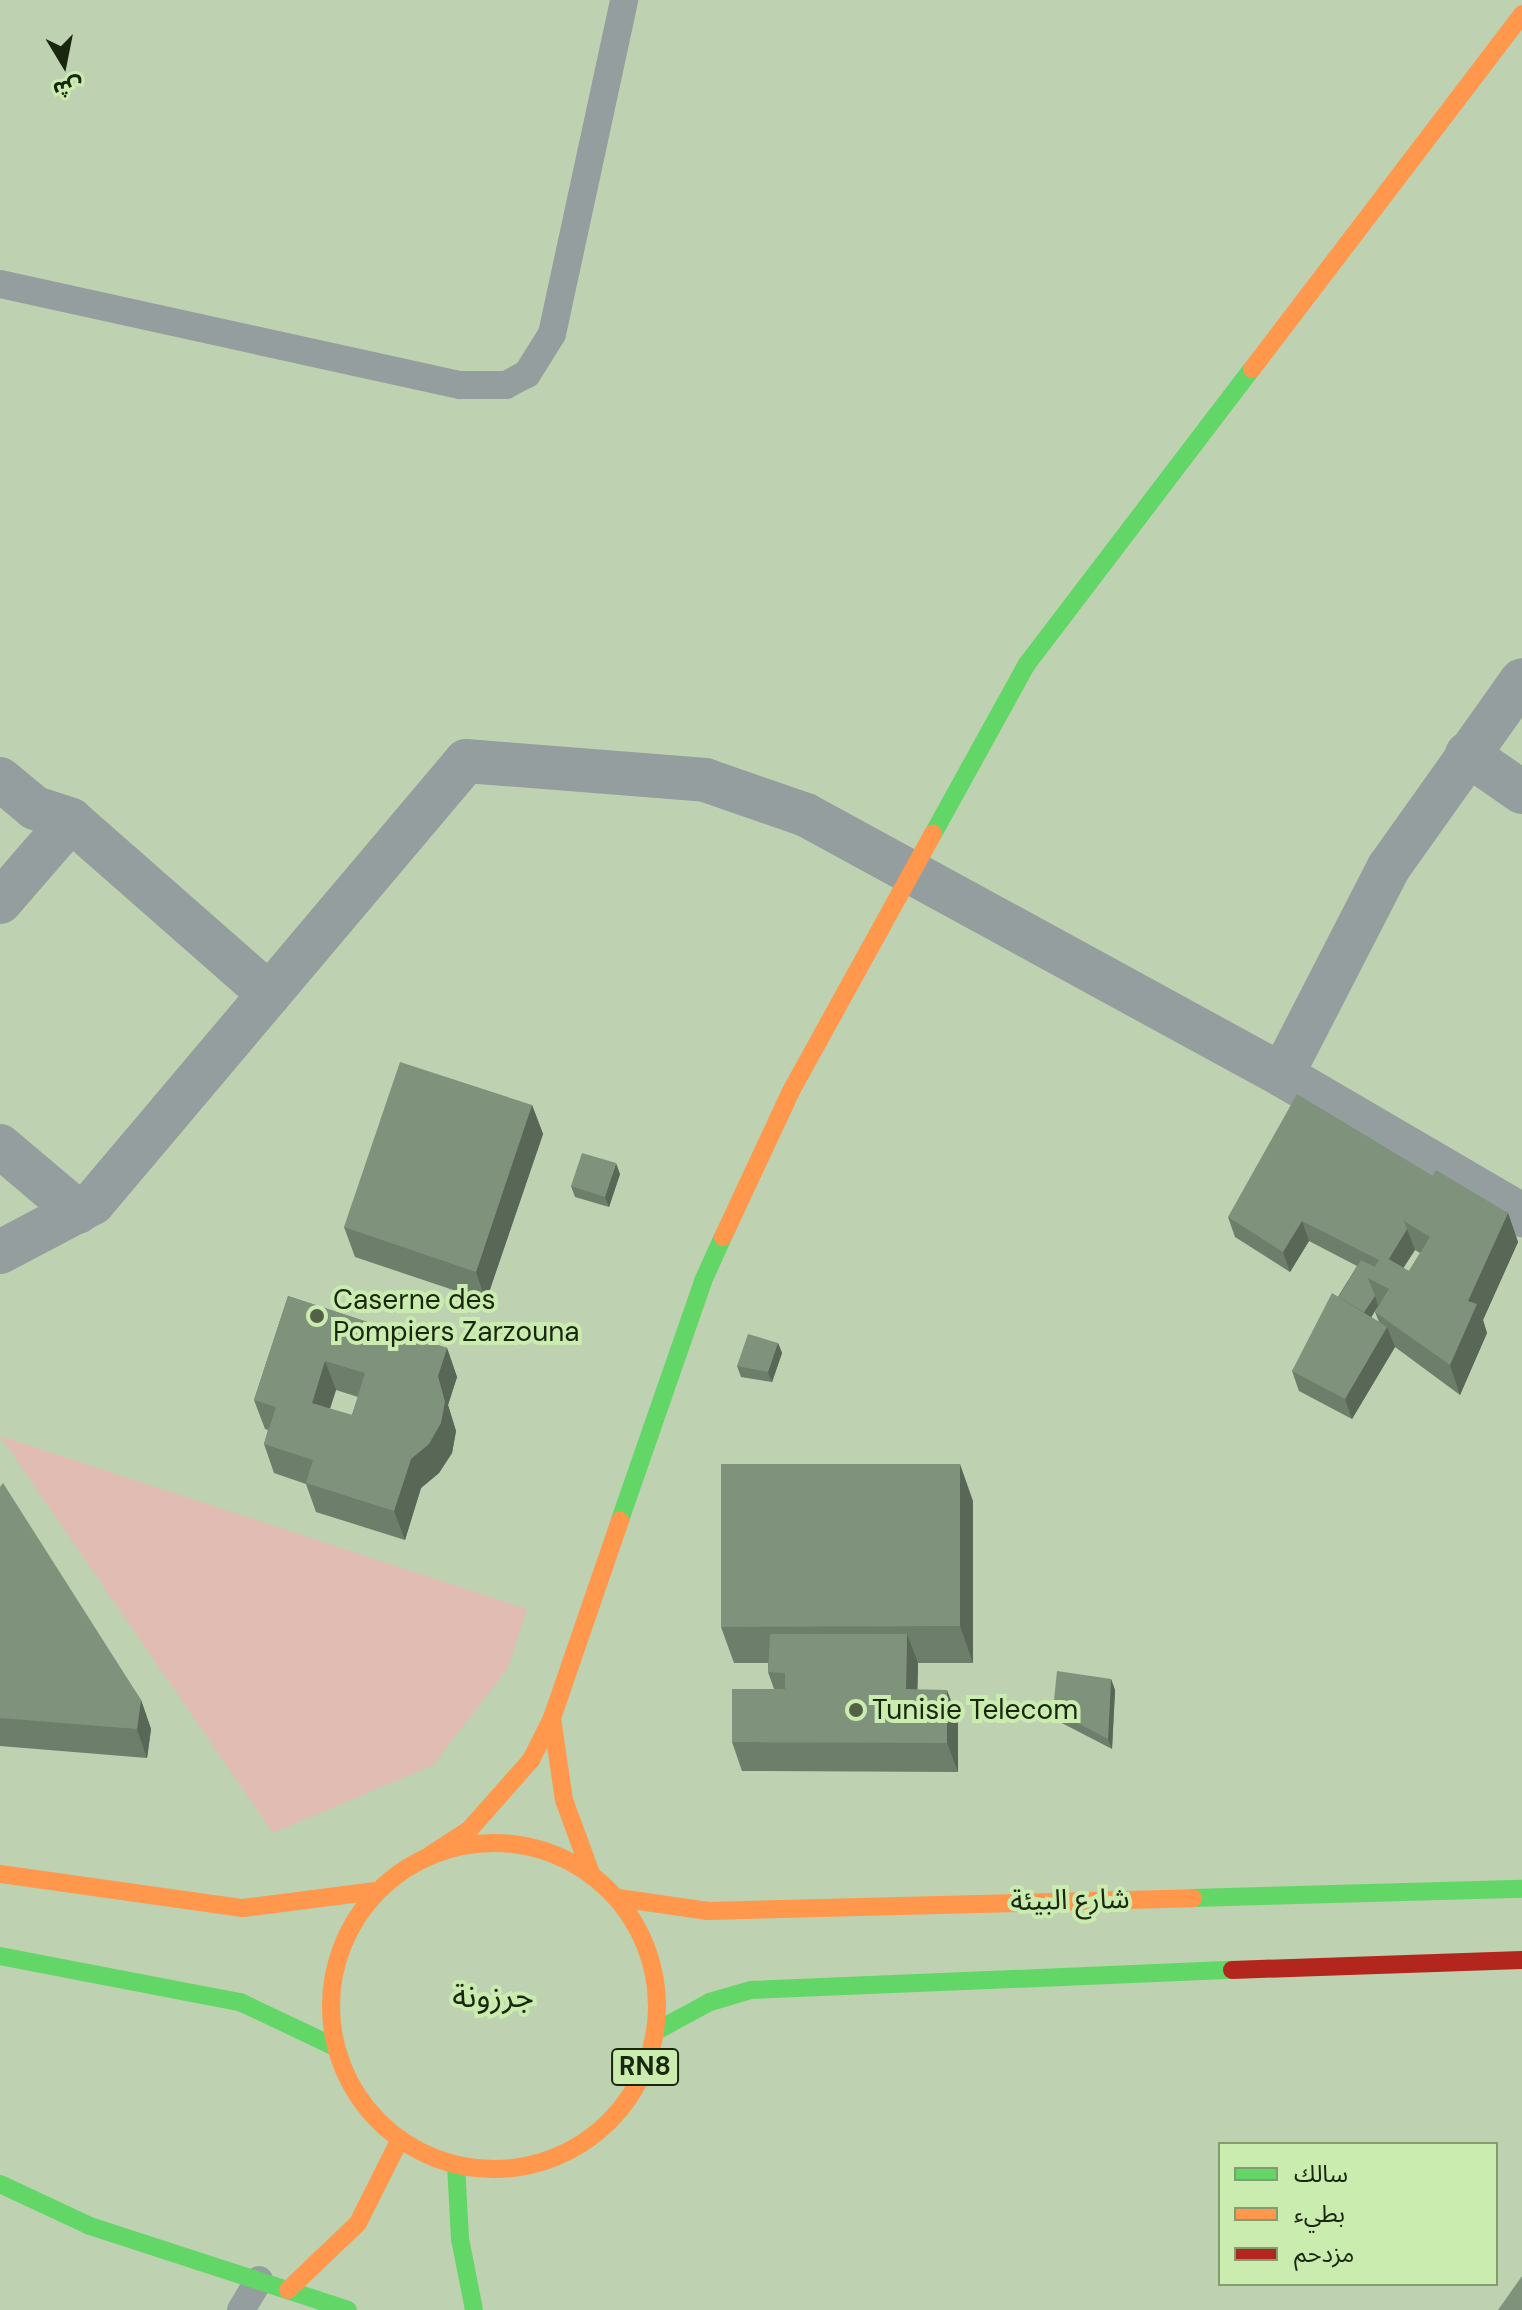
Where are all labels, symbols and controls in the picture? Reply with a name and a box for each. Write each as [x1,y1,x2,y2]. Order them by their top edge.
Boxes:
north arrow [24,24,104,104]
text: ش [51,71,86,105]
place label: Caserne des Pompiers Zarzouna [333,1283,580,1349]
marker: Caserne des Pompiers Zarzouna [308,1307,326,1325]
place label: Tunisie Telecom [872,1693,1078,1727]
marker: Tunisie Telecom [847,1701,865,1719]
street label: شارع البيئة [1010,1882,1130,1918]
district label: جرزونة [452,1977,534,2015]
road number: RN8 [611,2045,679,2089]
legend [1218,2142,1498,2286]
text: سالك [1294,2158,1348,2189]
text: بطيء [1294,2198,1345,2229]
text: مزدحم [1294,2238,1354,2269]

